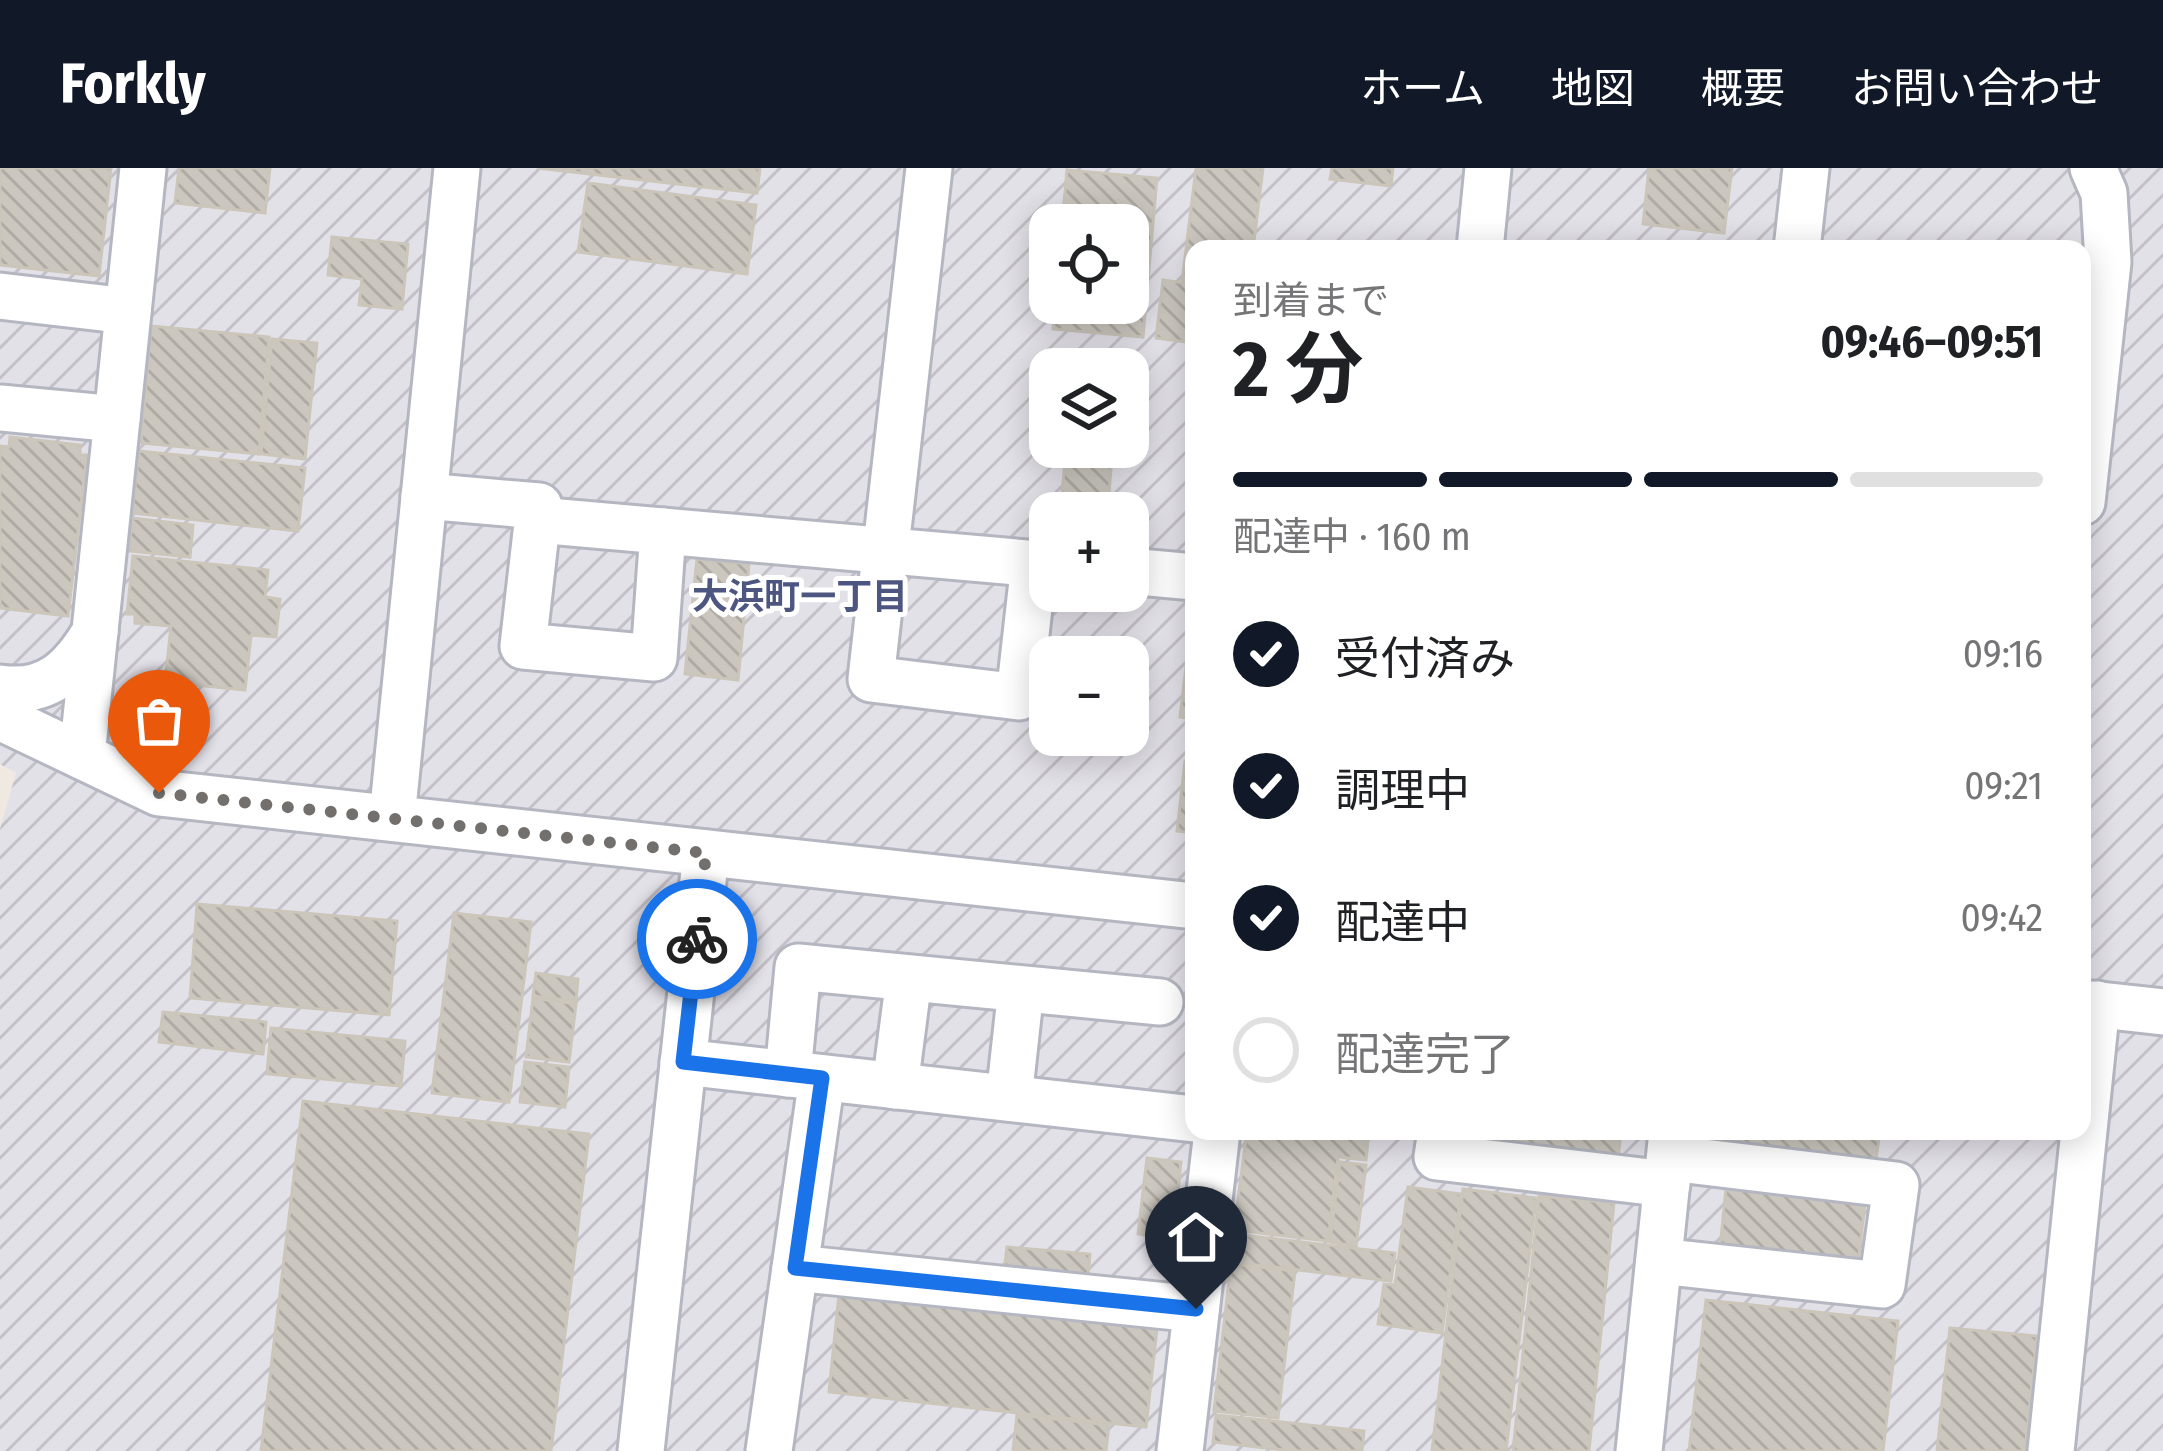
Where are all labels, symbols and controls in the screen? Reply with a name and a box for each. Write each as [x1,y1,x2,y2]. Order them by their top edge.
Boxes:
text: Forkly [60,50,206,118]
text: ホーム [1360,64,1485,114]
text: 地図 [1551,64,1635,114]
text: 概要 [1701,64,1785,114]
text: お問い合わせ [1851,64,2103,114]
map controls [1029,204,1149,756]
button: locate [1029,204,1149,324]
text: 到着まで [1233,278,1389,324]
text: 09:46–09:51 [1821,315,2043,369]
text: 2 分 [1233,323,1363,417]
button: layers [1029,348,1149,468]
button: + [1029,492,1149,612]
text: 配達中 · 160 m [1233,514,1471,560]
district label: 大浜町一丁目 [692,575,908,619]
icon: check [1233,621,1299,687]
text: 09:16 [1963,631,2043,677]
text: 受付済み [1335,632,1515,686]
button: − [1029,636,1149,756]
pin [108,670,210,793]
icon: bag [126,688,192,754]
icon: check [1233,753,1299,819]
text: 09:21 [1964,763,2043,809]
text: 調理中 [1335,764,1470,818]
courier [637,879,757,999]
icon: check [1233,885,1299,951]
text: 09:42 [1960,895,2043,941]
text: 配達中 [1335,896,1470,950]
icon: bike [664,906,730,972]
text: 配達完了 [1335,1028,1515,1082]
pin [1145,1186,1247,1309]
icon: home [1163,1204,1229,1270]

